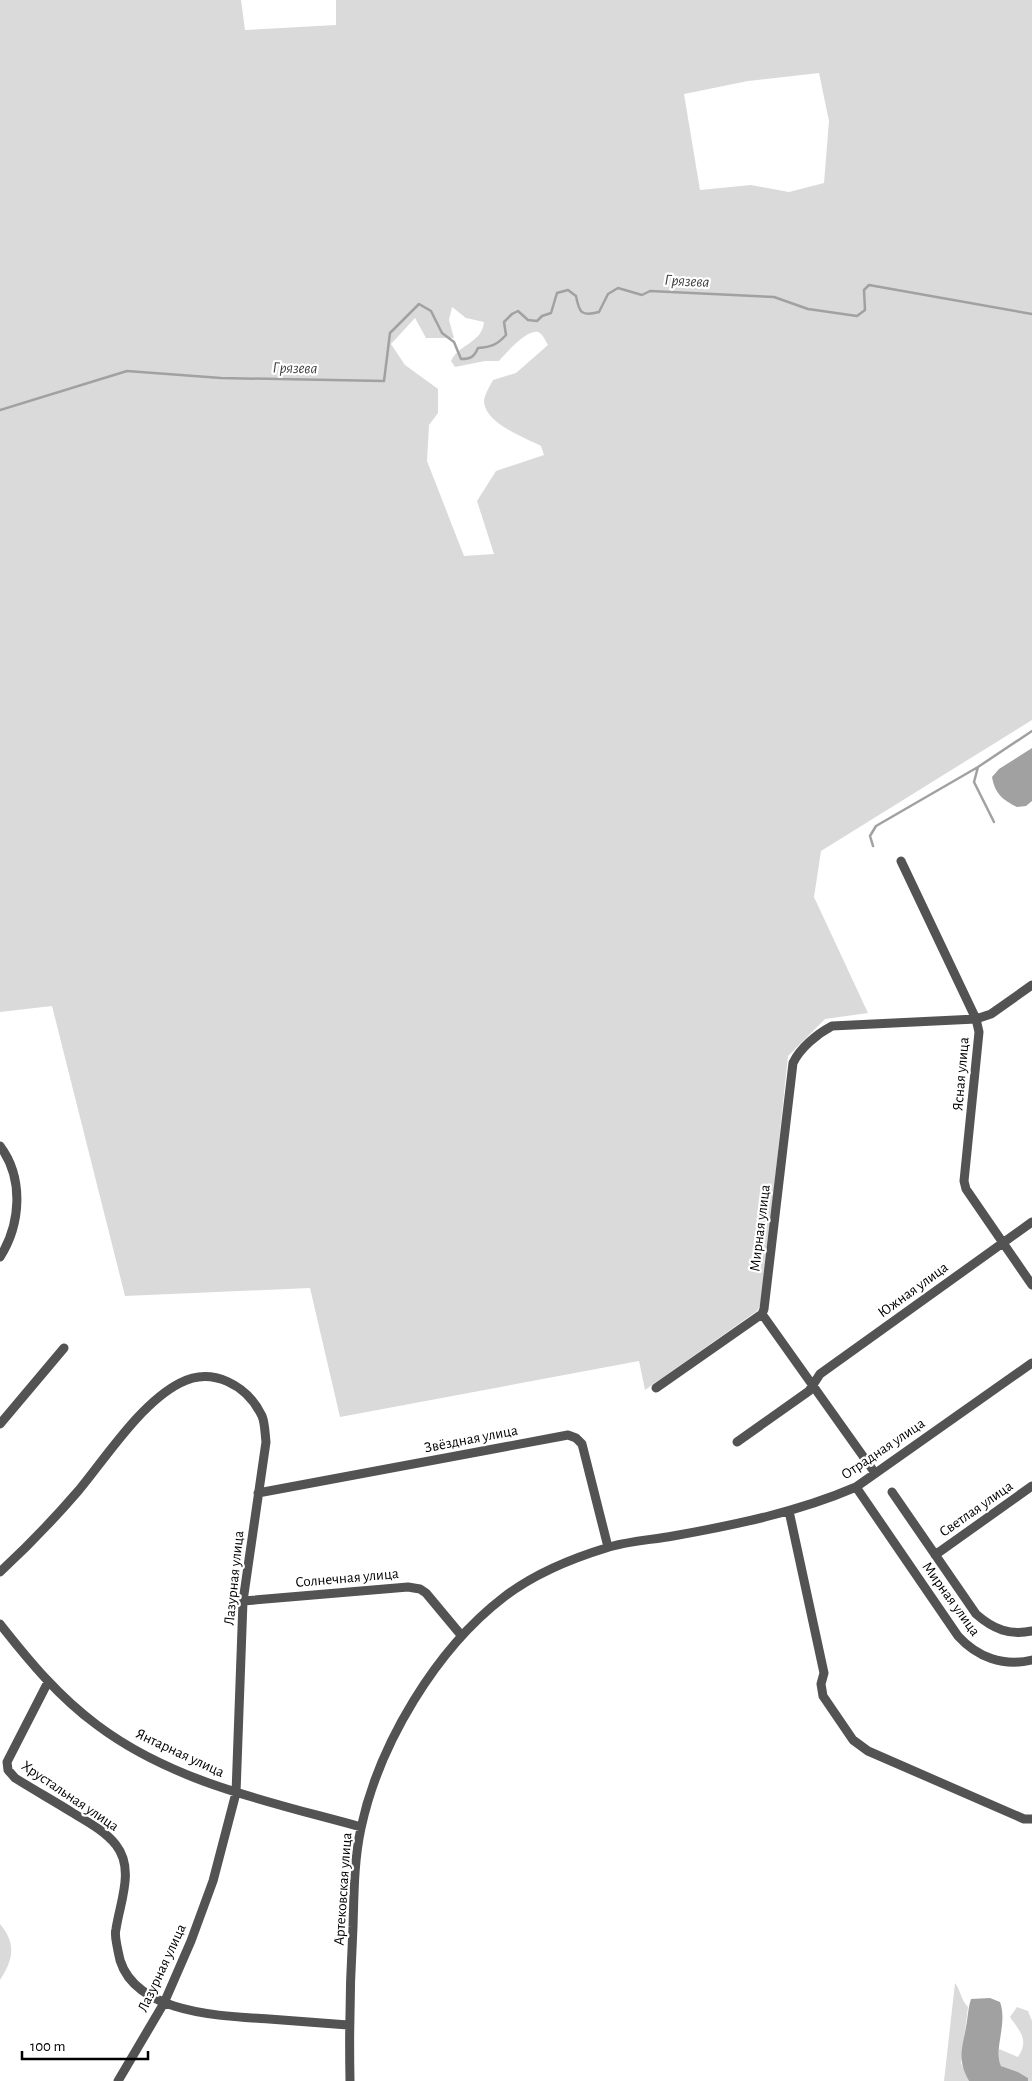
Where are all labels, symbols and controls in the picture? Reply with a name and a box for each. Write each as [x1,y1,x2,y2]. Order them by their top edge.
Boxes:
water label: Грязева [664,272,710,291]
water label: Грязева [272,360,318,377]
street label: Ясная улица [950,1036,972,1112]
street label: Мирная улица [747,1184,773,1272]
street label: Южная улица [875,1260,951,1320]
street label: Отрадная улица [838,1415,928,1482]
street label: Звёздная улица [423,1423,519,1455]
street label: Светлая улица [937,1478,1016,1540]
street label: Лазурная улица [222,1530,246,1626]
street label: Мирная улица [919,1559,983,1639]
street label: Солнечная улица [295,1566,399,1590]
street label: Янтарная улица [133,1726,227,1780]
street label: Хрустальная улица [19,1758,121,1834]
street label: Артековская улица [332,1832,354,1946]
street label: Лазурная улица [135,1922,189,2014]
scale bar [22,2028,149,2060]
text: 100 m [30,2039,65,2054]

